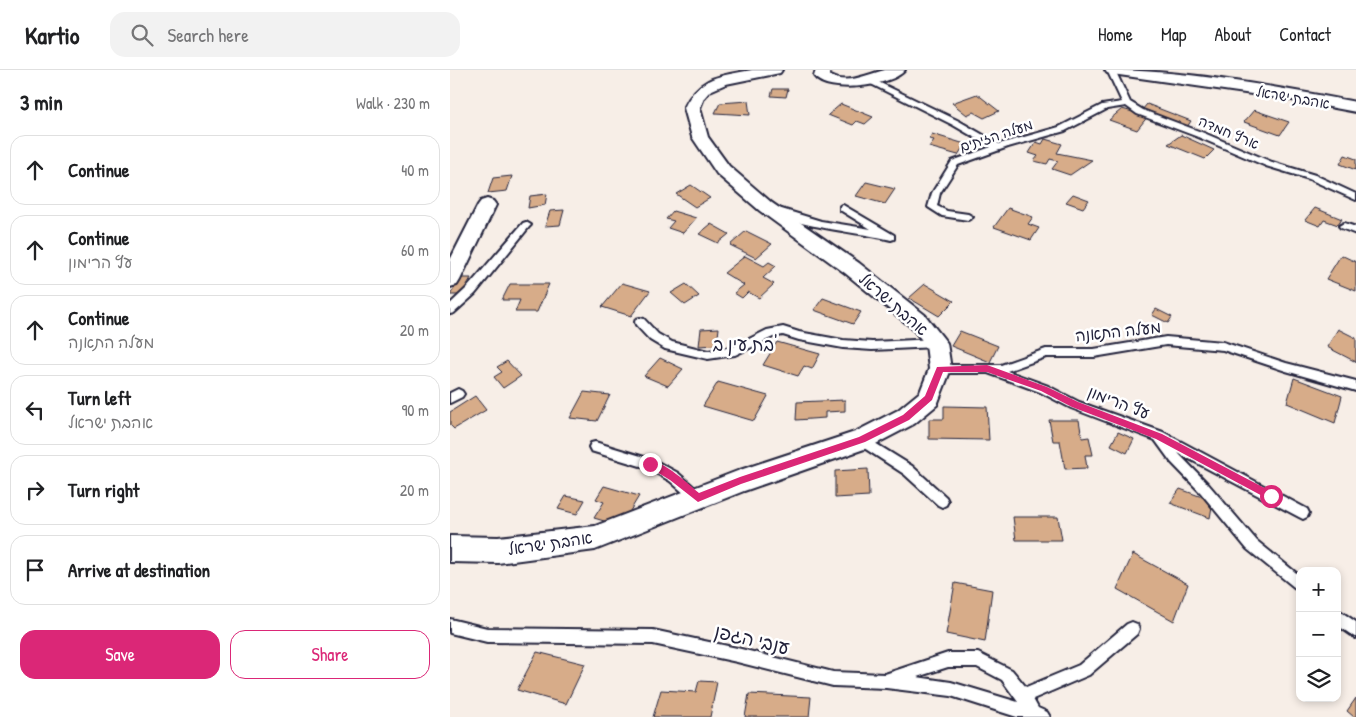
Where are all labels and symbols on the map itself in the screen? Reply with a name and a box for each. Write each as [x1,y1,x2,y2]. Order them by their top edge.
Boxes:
street label: אהבת ישראל [1255,81,1331,113]
street label: ארץ חמדה [1196,111,1263,153]
street label: מעלה הזיתים [957,114,1035,156]
street label: אהבת ישראל [855,268,933,340]
street label: מעלה התאנה [1074,316,1162,346]
district label: בת עין ב' [713,332,777,357]
street label: עץ הרימון [1085,380,1153,424]
route end [639,453,662,476]
route start [1260,485,1283,508]
street label: אהבת ישראל [506,526,594,560]
street label: ענבי הגפן [712,618,792,660]

